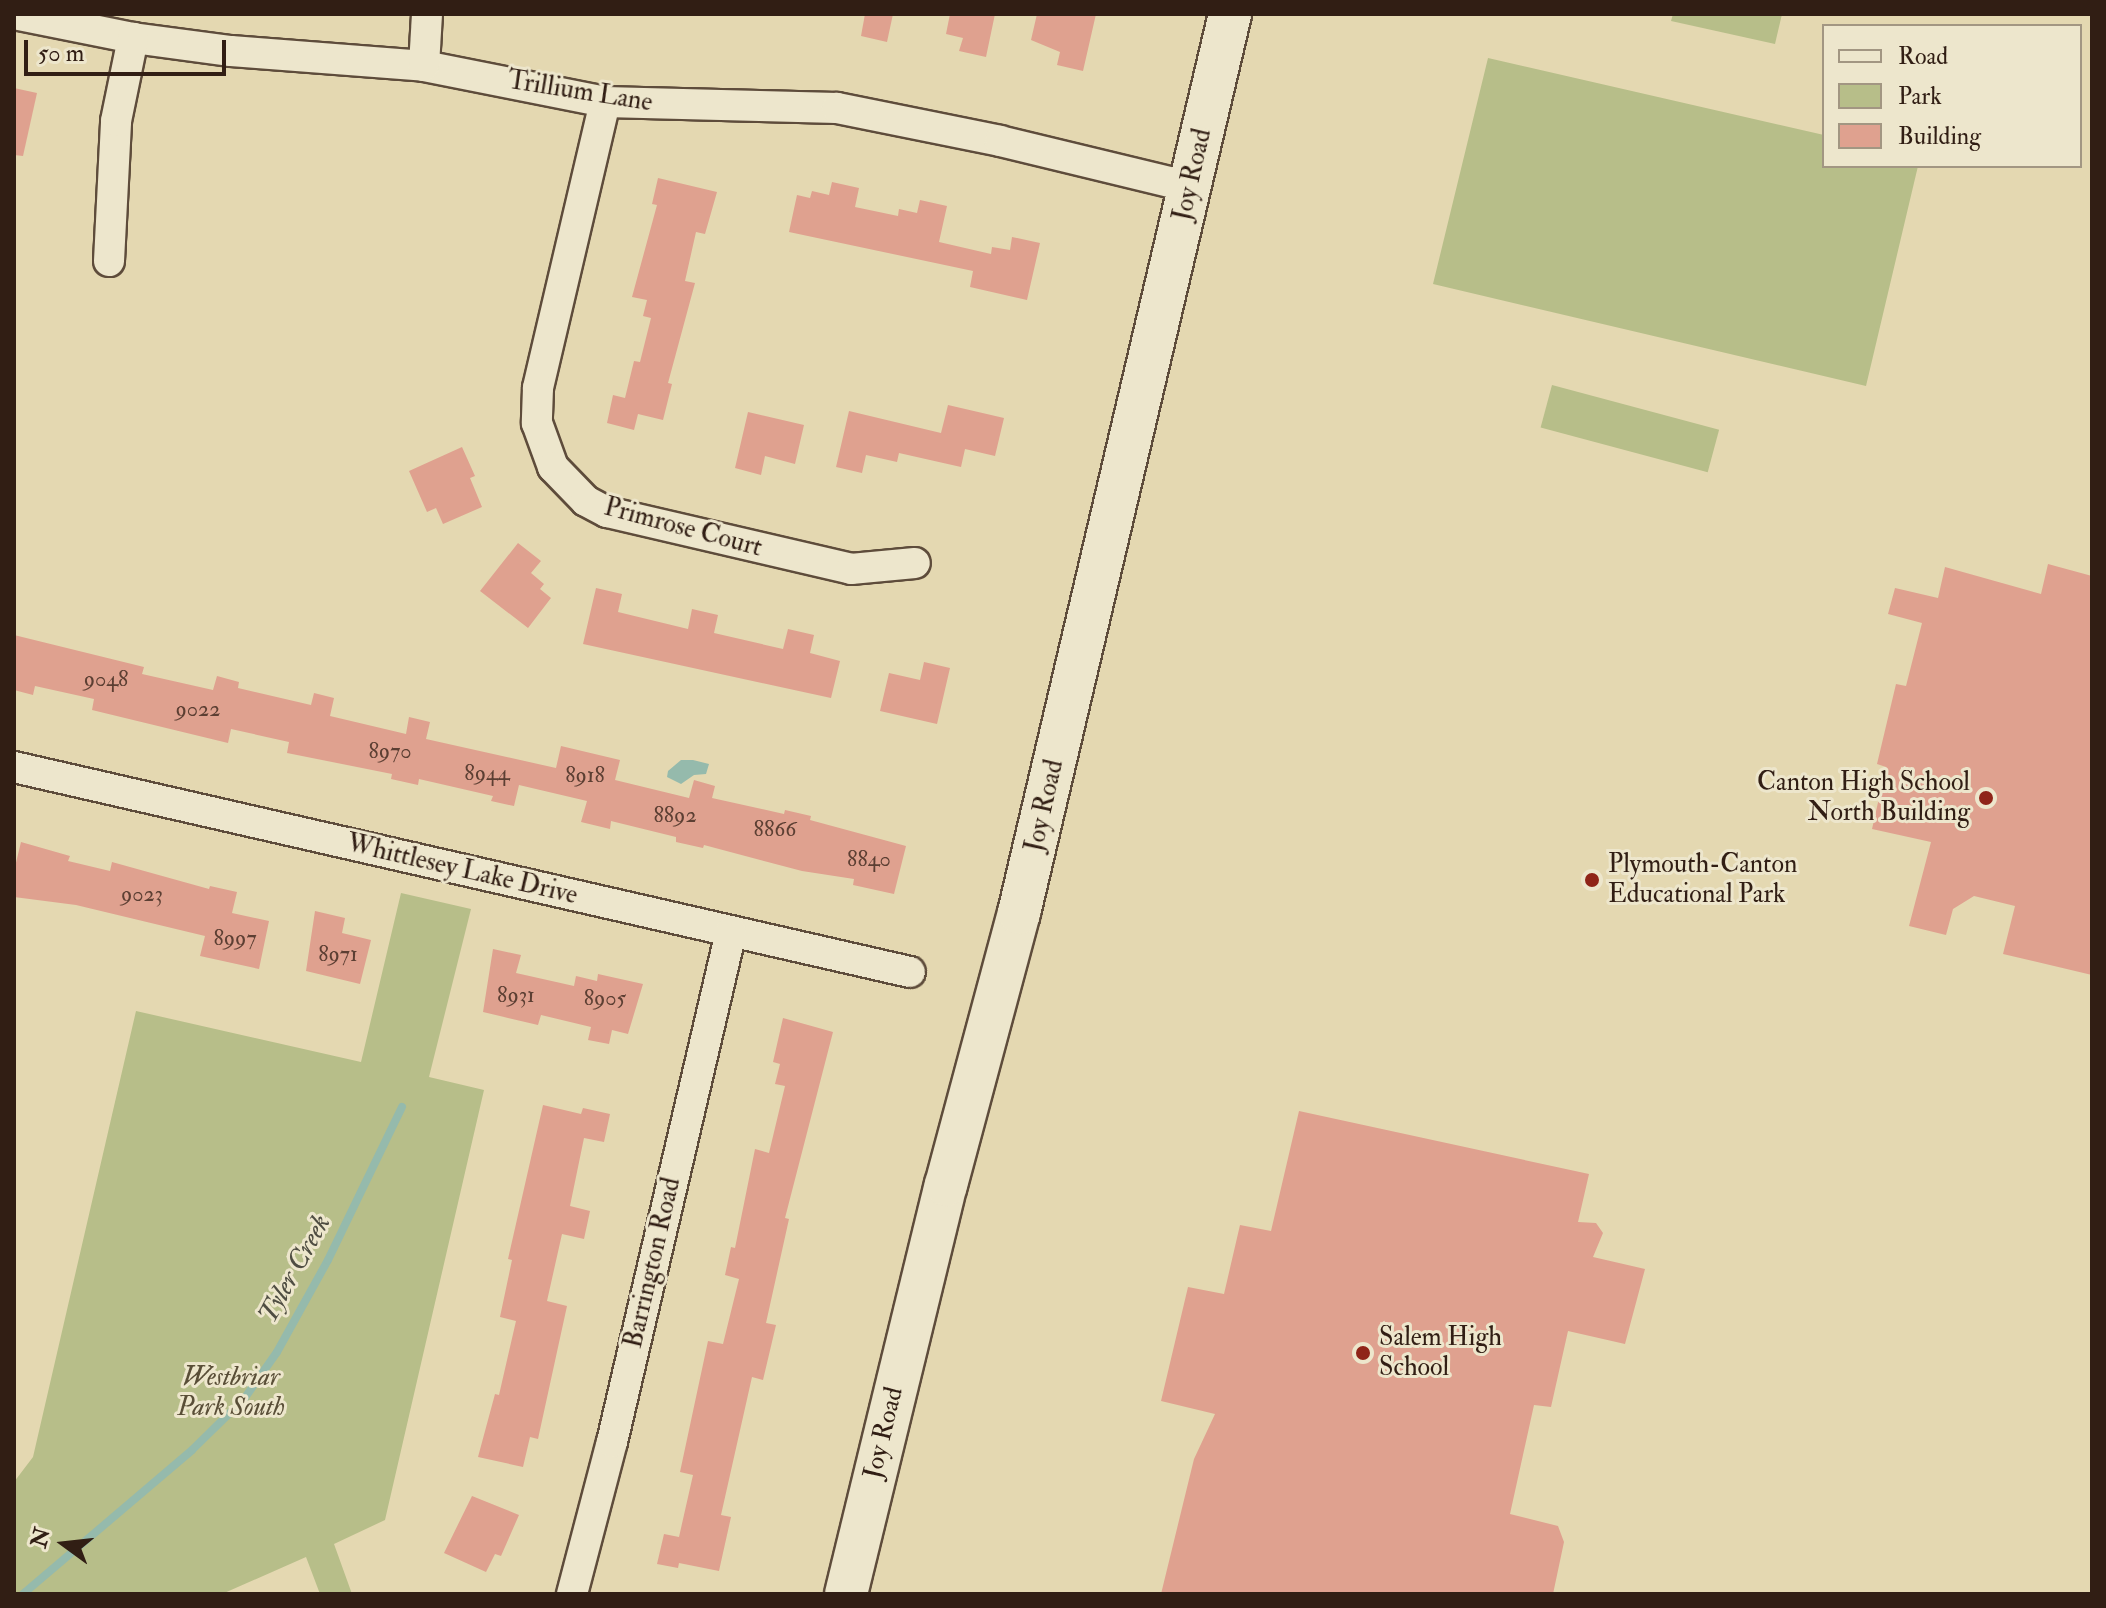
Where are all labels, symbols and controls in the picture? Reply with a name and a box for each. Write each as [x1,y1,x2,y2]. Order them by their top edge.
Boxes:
scale bar [28,24,230,74]
legend [1822,24,2082,168]
text: 50 m [38,38,84,69]
text: Road [1898,41,1948,72]
street label: Trillium Lane [505,65,655,119]
text: Park [1898,81,1942,112]
text: Building [1898,121,1981,152]
street label: Joy Road [1167,126,1219,224]
street label: Primrose Court [601,492,765,564]
house number: 9048 [84,667,128,693]
house number: 9022 [176,697,220,723]
house number: 8970 [369,739,411,765]
street label: Joy Road [1019,757,1071,855]
house number: 8944 [464,761,510,787]
house number: 8918 [565,763,605,789]
place label: Canton High School North Building [1757,767,1970,828]
marker: Canton High School North Building [1977,789,1995,807]
house number: 8892 [653,803,697,829]
house number: 8866 [754,817,796,843]
street label: Whittlesey Lake Drive [344,828,580,912]
house number: 8840 [847,847,891,873]
place label: Plymouth-Canton Educational Park [1608,849,1797,910]
marker: Plymouth-Canton Educational Park [1583,871,1601,889]
house number: 9023 [121,882,163,908]
house number: 8997 [214,926,256,952]
house number: 8971 [318,942,358,968]
house number: 8931 [497,983,535,1009]
house number: 8905 [584,986,626,1012]
street label: Barrington Road [618,1175,688,1351]
water label: Tyler Creek [251,1209,339,1329]
place label: Salem High School [1379,1322,1502,1384]
marker: Salem High School [1354,1344,1372,1362]
park label: Westbriar Park South [177,1362,285,1424]
street label: Joy Road [858,1384,910,1482]
north arrow [24,1504,104,1584]
text: N [25,1525,57,1551]

